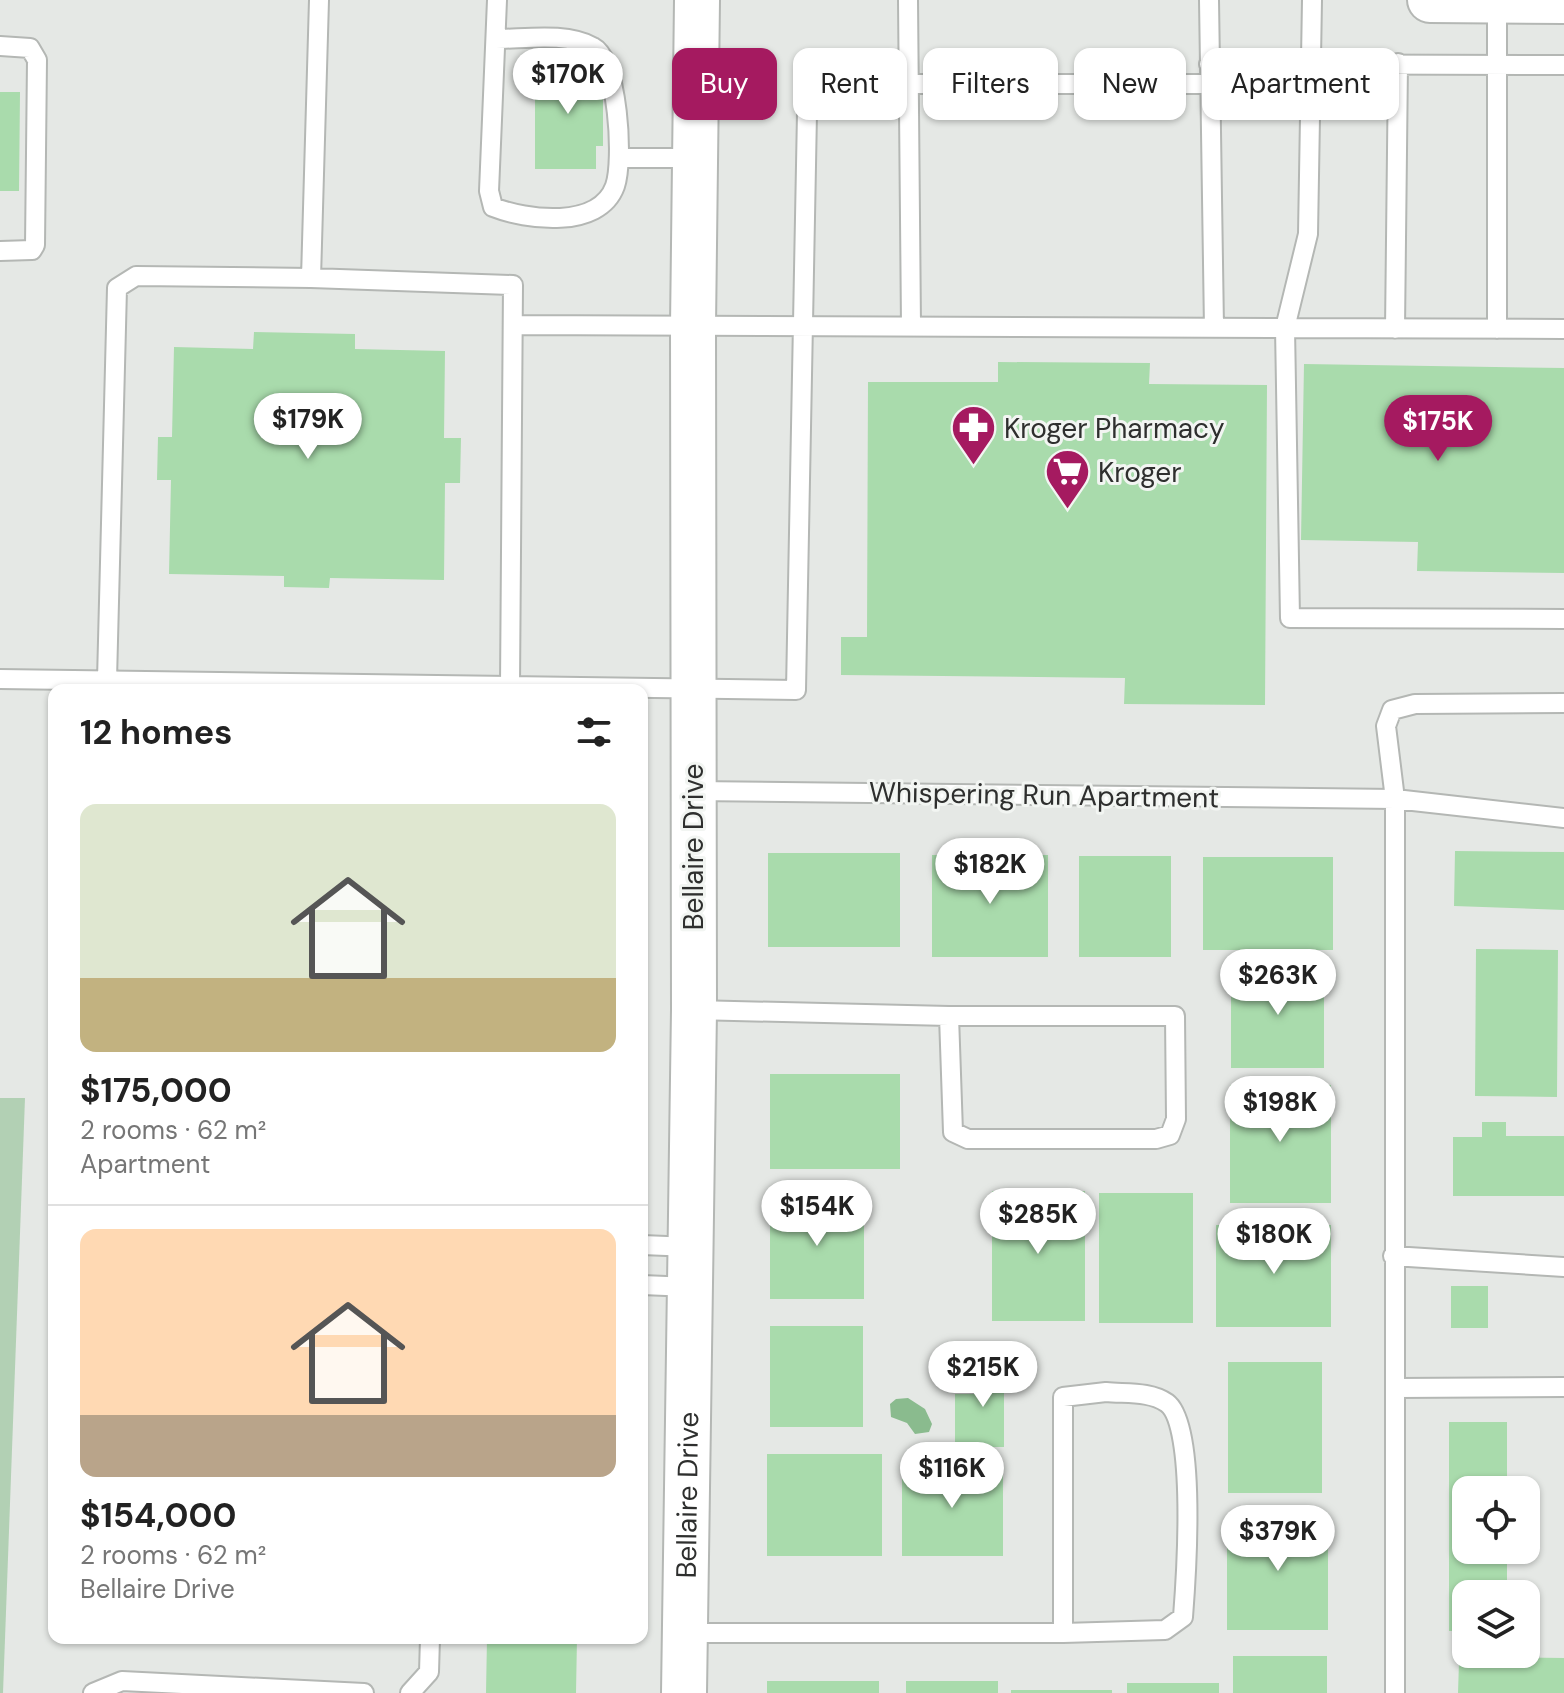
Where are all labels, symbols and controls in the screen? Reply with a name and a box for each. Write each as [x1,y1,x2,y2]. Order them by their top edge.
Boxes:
pin: $170K [512,48,624,116]
chip: Buy [672,48,777,120]
chip: Rent [793,48,907,120]
chip: Filters [923,48,1058,120]
chip: New [1074,48,1186,120]
chip: Apartment [1202,48,1399,120]
text: $170K [531,57,605,91]
pin: $179K [252,393,364,461]
pin: $175K [1382,395,1494,463]
text: $179K [272,402,344,436]
pharmacy icon: Kroger Pharmacy [949,404,997,467]
text: $175K [1402,404,1474,438]
place label: Kroger Pharmacy [1004,410,1225,447]
supermarket icon: Kroger [1043,448,1091,511]
place label: Kroger [1098,454,1182,491]
text: 12 homes [80,710,232,755]
icon: filters [572,710,616,754]
street label: Bellaire Drive [675,764,712,930]
street label: Whispering Run Apartment [868,773,1220,817]
pin: $182K [934,838,1046,906]
text: $182K [953,847,1027,881]
icon: home [276,856,420,1000]
pin: $263K [1222,949,1334,1017]
text: $263K [1238,958,1318,992]
text: $175,000 [80,1068,232,1113]
pin: $198K [1224,1076,1336,1144]
text: $198K [1243,1085,1317,1119]
text: 2 rooms · 62 m² [80,1113,266,1147]
text: Apartment [80,1147,211,1181]
pin: $154K [761,1180,873,1248]
pin: $285K [982,1188,1094,1256]
text: $154K [779,1189,855,1223]
text: $285K [998,1197,1078,1231]
pin: $180K [1218,1208,1330,1276]
text: $180K [1236,1217,1312,1251]
icon: home [276,1281,420,1425]
pin: $215K [927,1341,1039,1409]
text: $215K [946,1350,1020,1384]
street label: Bellaire Drive [667,1411,707,1579]
pin: $116K [896,1442,1008,1510]
text: $116K [918,1451,986,1485]
map controls [1452,1476,1540,1668]
button: locate [1452,1476,1540,1564]
text: $154,000 [80,1493,236,1538]
pin: $379K [1222,1505,1334,1573]
text: $379K [1239,1514,1317,1548]
text: 2 rooms · 62 m² [80,1538,266,1572]
text: Bellaire Drive [80,1572,235,1606]
button: layers [1452,1580,1540,1668]

